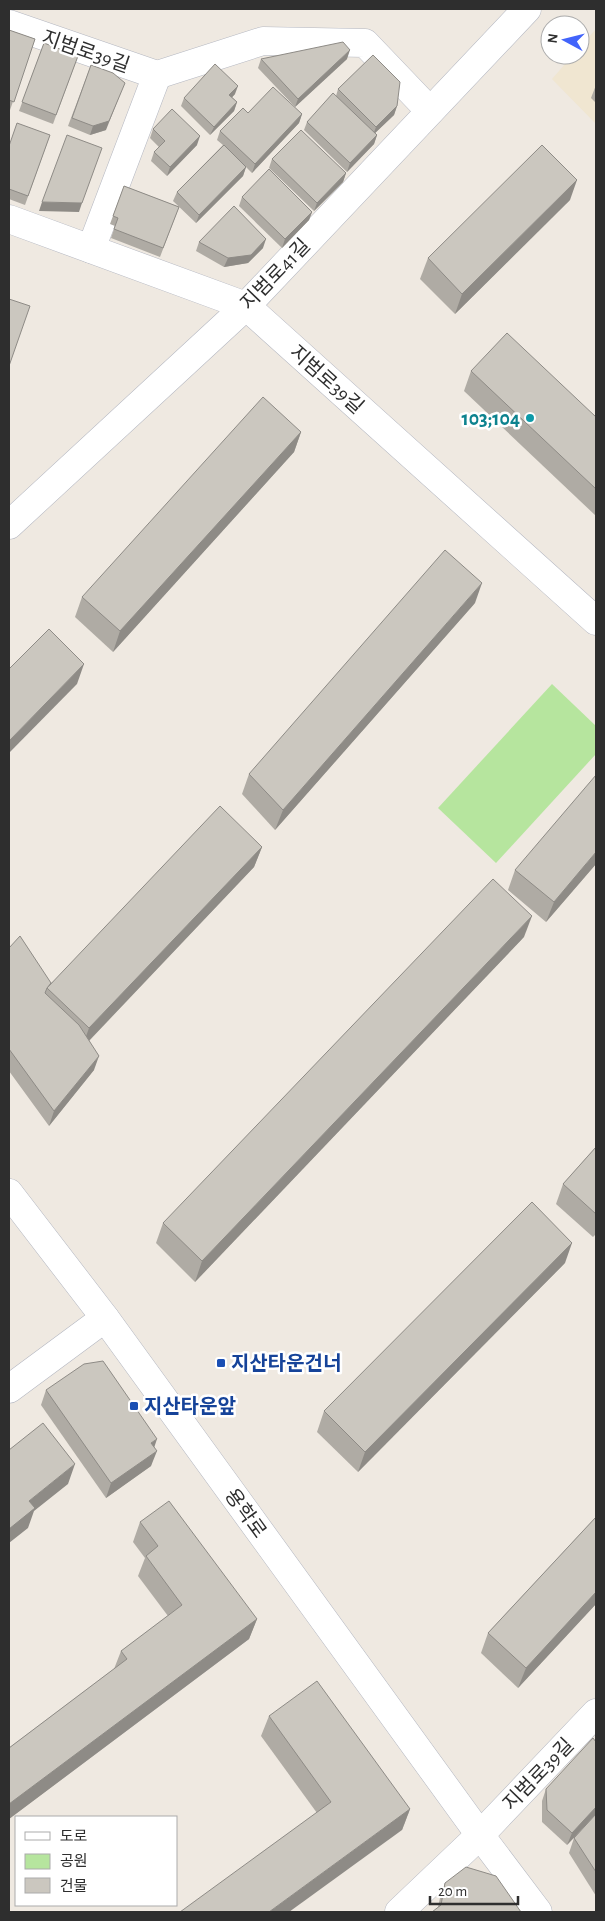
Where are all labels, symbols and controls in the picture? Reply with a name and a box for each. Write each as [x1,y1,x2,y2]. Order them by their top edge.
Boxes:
north arrow [540,15,590,65]
street label: 지범로39길 [39,27,132,76]
text: N [546,33,561,44]
street label: 지범로41길 [237,235,314,314]
street label: 지범로39길 [286,341,368,418]
place label: 103;104 [462,409,520,429]
marker: 103;104 [524,412,536,424]
place label: 지산타운건너 [231,1353,341,1374]
marker: 지산타운건너 [215,1357,227,1369]
place label: 지산타운앞 [144,1396,237,1417]
marker: 지산타운앞 [128,1400,140,1412]
street label: 용학로 [221,1485,270,1542]
street label: 지범로39길 [499,1734,578,1814]
legend [15,1816,178,1906]
text: 도로 [60,1829,88,1844]
text: 공원 [60,1853,88,1869]
scale bar [430,1874,518,1906]
text: 건물 [60,1878,88,1894]
text: 20 m [438,1884,467,1899]

